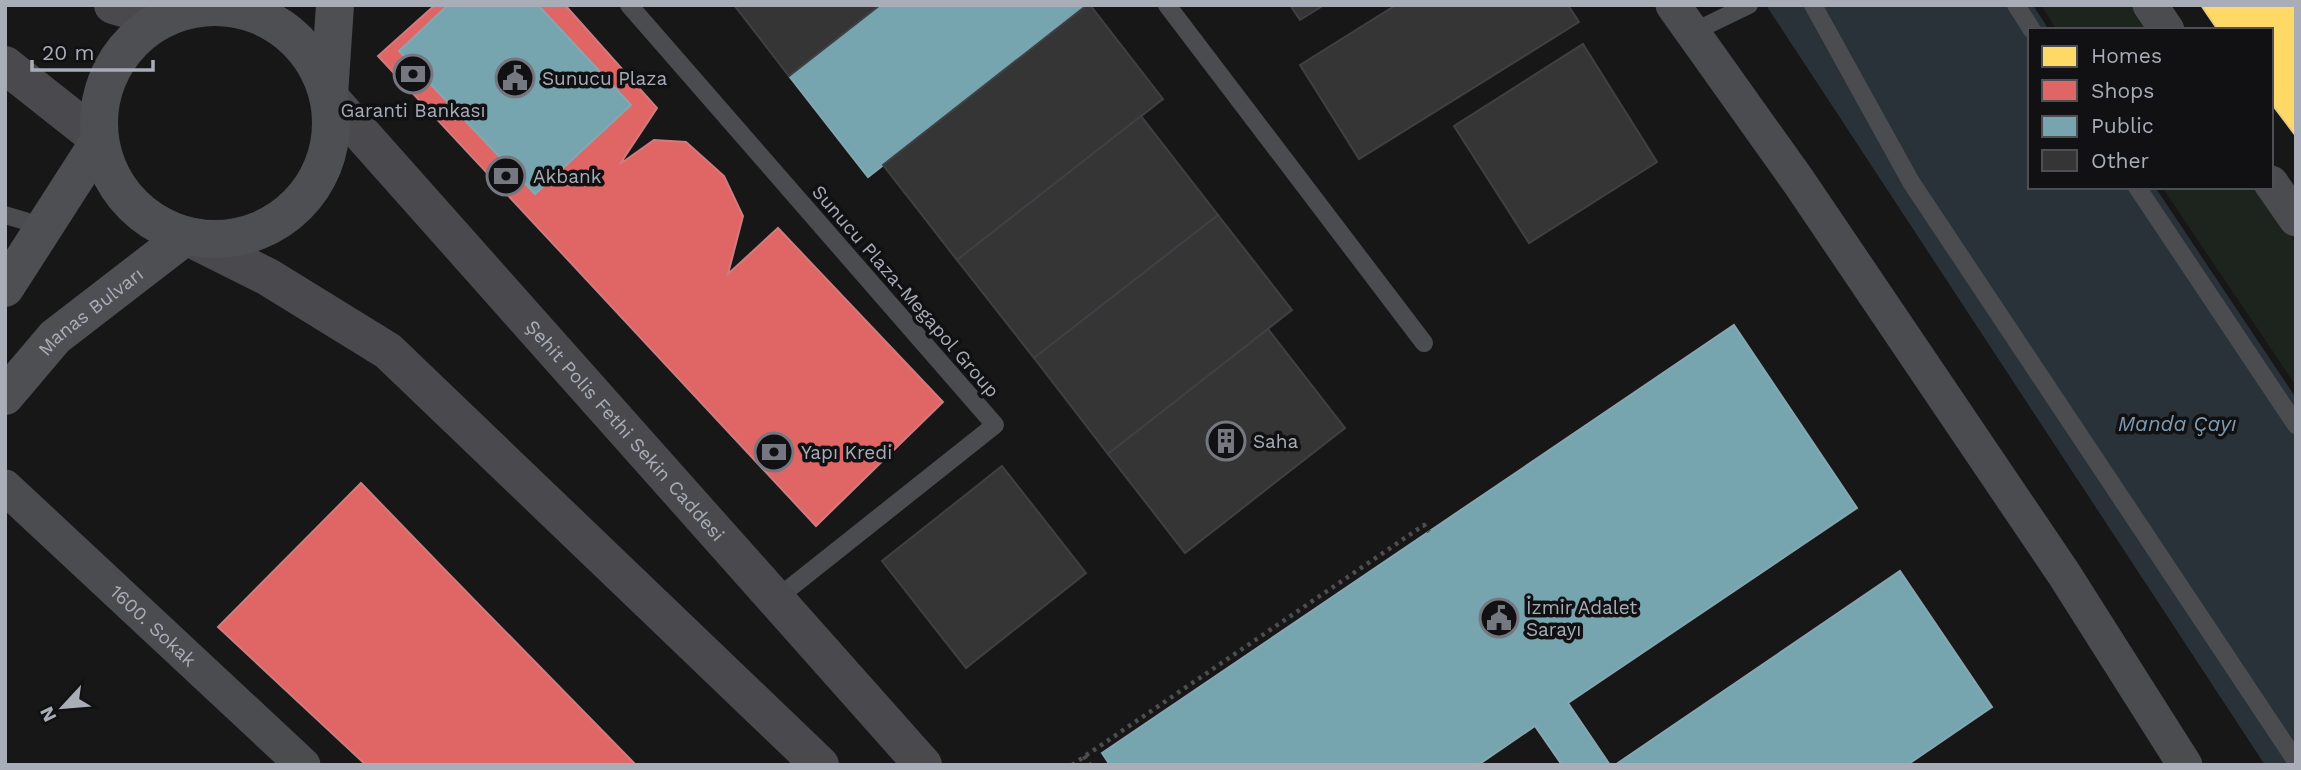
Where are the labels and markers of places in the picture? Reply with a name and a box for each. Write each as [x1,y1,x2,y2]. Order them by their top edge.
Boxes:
bank icon: Garanti Bankası [392,53,434,95]
public building icon: Sunucu Plaza [494,57,536,99]
place label: Sunucu Plaza [542,67,667,90]
place label: Garanti Bankası [340,99,486,122]
bank icon: Akbank [485,155,527,197]
place label: Akbank [533,165,602,188]
building icon: Saha [1205,420,1247,462]
place label: Saha [1253,430,1299,453]
bank icon: Yapı Kredi [753,431,795,473]
place label: Yapı Kredi [801,441,892,464]
place label: İzmir Adalet Sarayı [1526,596,1637,641]
public building icon: İzmir Adalet Sarayı [1478,597,1520,639]

